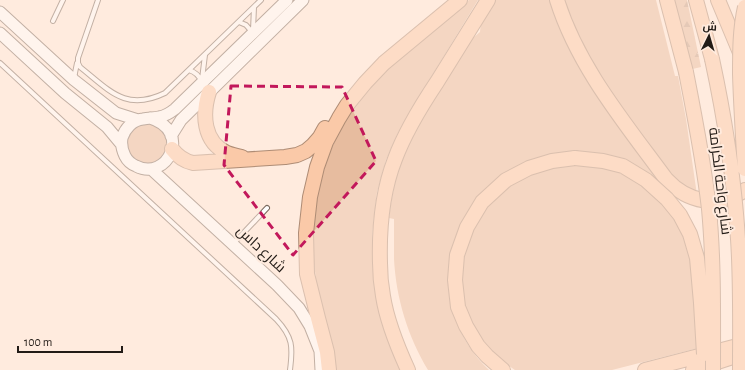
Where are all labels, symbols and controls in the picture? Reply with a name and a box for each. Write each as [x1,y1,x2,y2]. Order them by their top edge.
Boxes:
north arrow [689,16,729,56]
text: ش [702,20,717,34]
street label: شارع واحة الكرامة [703,126,735,236]
street label: شارع داس [232,222,289,277]
scale bar [18,328,122,354]
text: 100 m [24,336,52,348]

